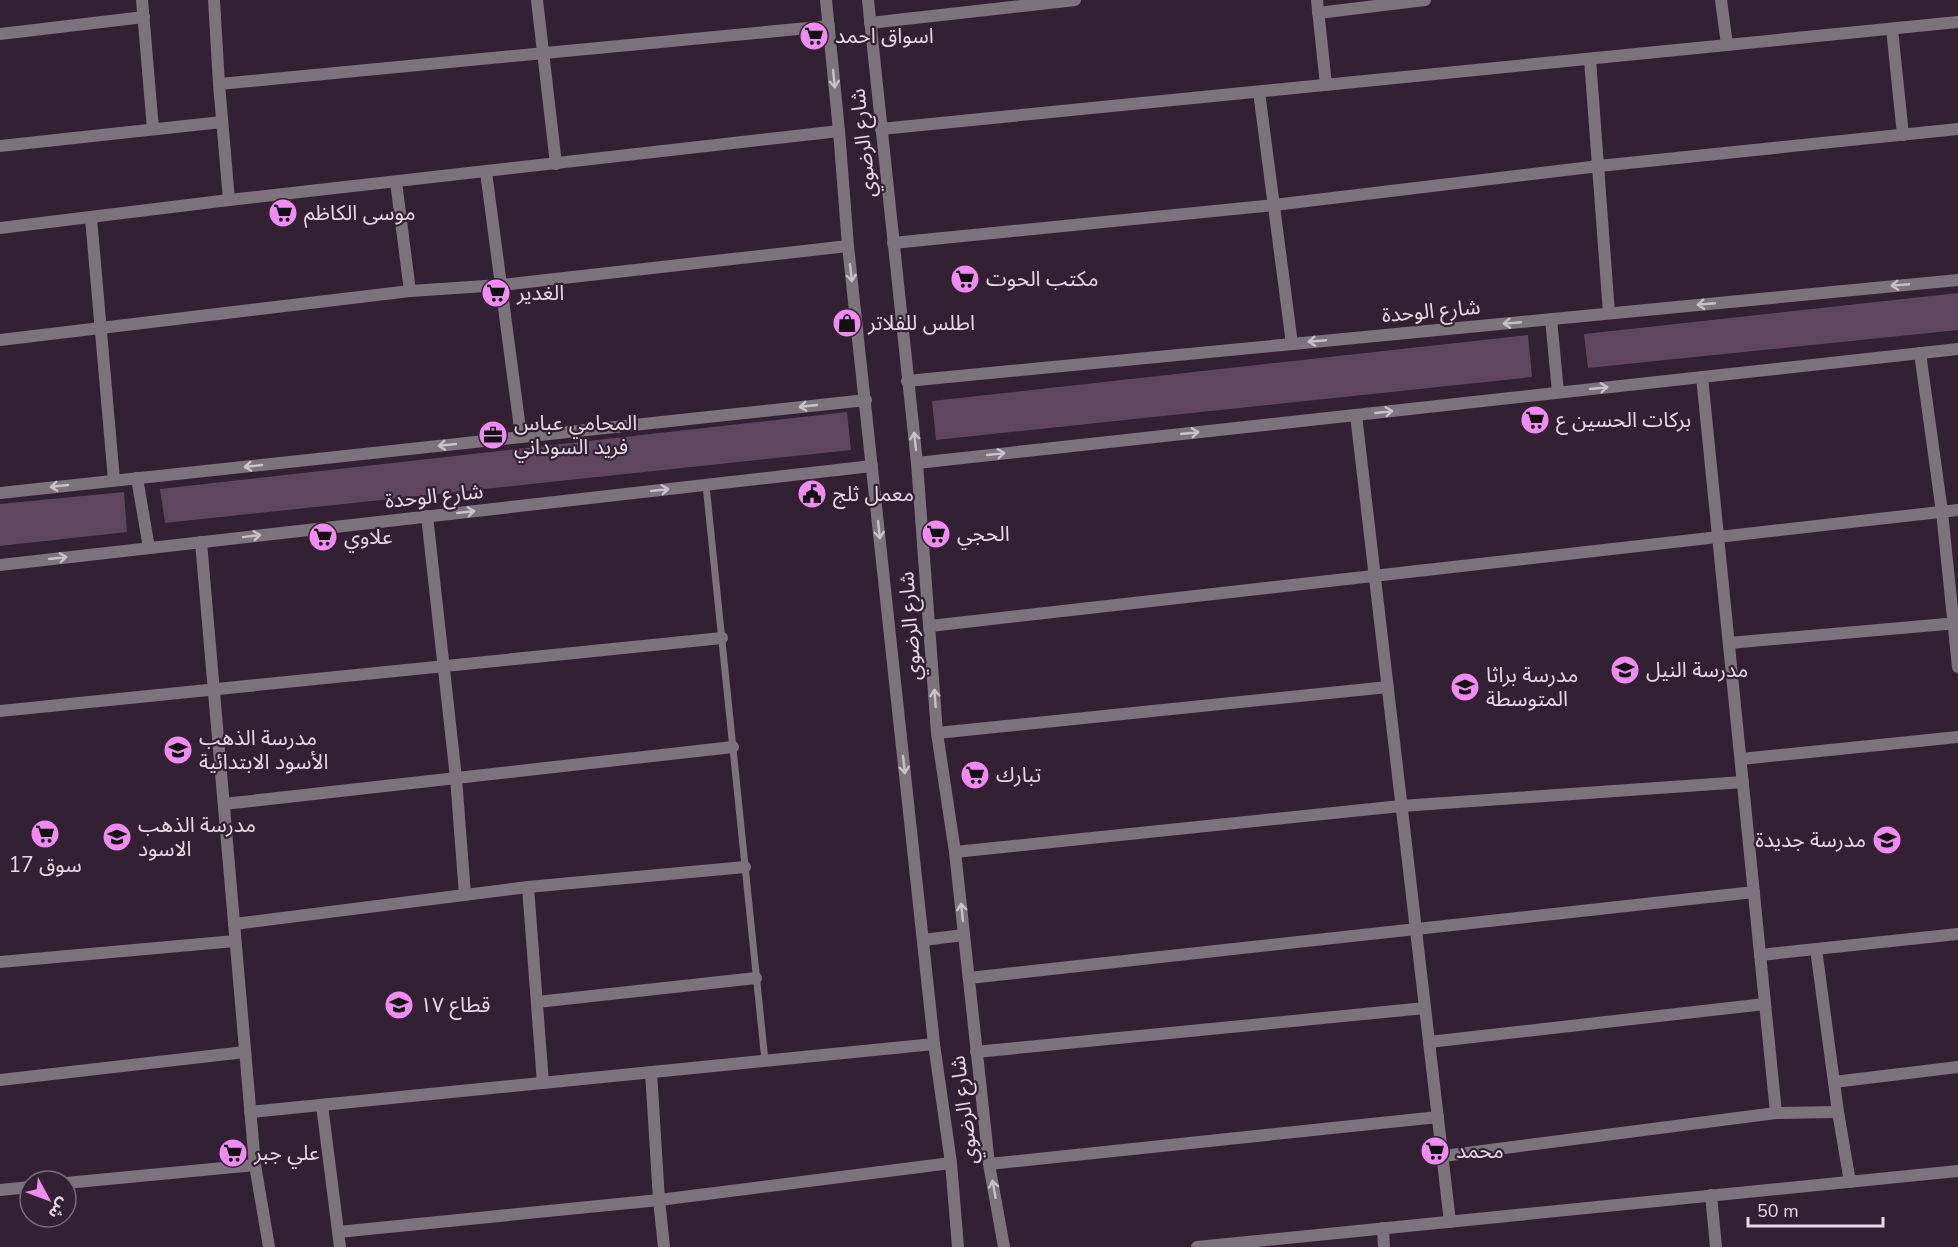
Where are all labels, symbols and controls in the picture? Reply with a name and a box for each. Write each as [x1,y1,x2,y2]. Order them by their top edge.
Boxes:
supermarket icon: اسواق احمد [798,20,830,52]
place label: اسواق احمد [835,22,934,50]
one-way arrow [829,69,840,89]
street label: شارع الرضوي [843,87,884,199]
supermarket icon: موسى الكاظم [267,197,299,229]
place label: موسى الكاظم [304,199,416,228]
one-way arrow [846,263,857,283]
supermarket icon: مكتب الحوت [949,263,981,295]
place label: مكتب الحوت [986,265,1098,293]
supermarket icon: الغدير [480,277,512,309]
place label: الغدير [516,279,564,307]
one-way arrow [1890,280,1910,291]
street label: شارع الوحدة [1381,293,1481,330]
one-way arrow [1696,299,1716,310]
shop icon: اطلس للفلاتر [831,307,863,339]
place label: اطلس للفلاتر [867,309,975,337]
one-way arrow [1502,318,1522,329]
one-way arrow [1308,336,1328,347]
one-way arrow [1588,382,1608,393]
one-way arrow [798,401,818,412]
supermarket icon: بركات الحسين ع [1519,404,1551,436]
one-way arrow [1373,406,1393,417]
place label: بركات الحسين ع [1556,406,1691,435]
place label: المحامي عباس فريد السوداني [514,409,637,463]
office icon: المحامي عباس فريد السوداني [477,419,509,451]
one-way arrow [1180,427,1199,438]
one-way arrow [909,432,920,451]
one-way arrow [437,439,457,450]
one-way arrow [986,448,1006,459]
one-way arrow [243,461,263,472]
street label: شارع الوحدة [383,477,485,516]
public building icon: معمل ثلج [796,478,828,510]
place label: معمل ثلج [833,480,914,509]
one-way arrow [50,481,69,492]
one-way arrow [650,484,670,495]
one-way arrow [456,506,476,517]
supermarket icon: الحجي [920,518,952,550]
one-way arrow [874,519,885,539]
place label: الحجي [957,520,1010,550]
supermarket icon: علاوي [307,521,339,553]
place label: علاوي [344,523,393,553]
one-way arrow [241,531,261,542]
one-way arrow [48,552,68,563]
street label: شارع الرضوي [892,570,930,681]
school or university icon: مدرسة النيل [1609,654,1641,686]
place label: مدرسة النيل [1646,656,1748,684]
place label: مدرسة براثا المتوسطة [1486,661,1578,713]
school or university icon: مدرسة براثا المتوسطة [1449,671,1481,703]
one-way arrow [929,689,940,709]
place label: مدرسة الذهب الأسود الابتدائية [199,724,329,776]
school or university icon: مدرسة الذهب الأسود الابتدائية [162,734,194,766]
one-way arrow [899,755,910,775]
supermarket icon: تبارك [959,759,991,791]
place label: تبارك [996,761,1041,789]
place label: مدرسة الذهب الاسود [138,811,256,863]
supermarket icon: سوق 17 [29,818,61,850]
school or university icon: مدرسة الذهب الاسود [101,821,133,853]
school or university icon: مدرسة جديدة [1871,824,1903,856]
place label: مدرسة جديدة [1755,826,1866,854]
place label: سوق 17 [8,851,82,879]
one-way arrow [956,903,967,923]
school or university icon: قطاع ١٧ [383,989,415,1021]
place label: قطاع ١٧ [420,991,490,1020]
street label: شارع الرضوي [943,1054,986,1166]
supermarket icon: محمد [1419,1135,1451,1167]
supermarket icon: علي جبر [217,1137,249,1169]
place label: محمد [1456,1137,1504,1165]
place label: علي جبر [253,1139,320,1169]
north arrow [18,1169,78,1229]
one-way arrow [988,1180,999,1200]
scale bar [1748,1190,1883,1228]
text: ش [43,1193,74,1224]
text: 50 m [1757,1199,1799,1223]

